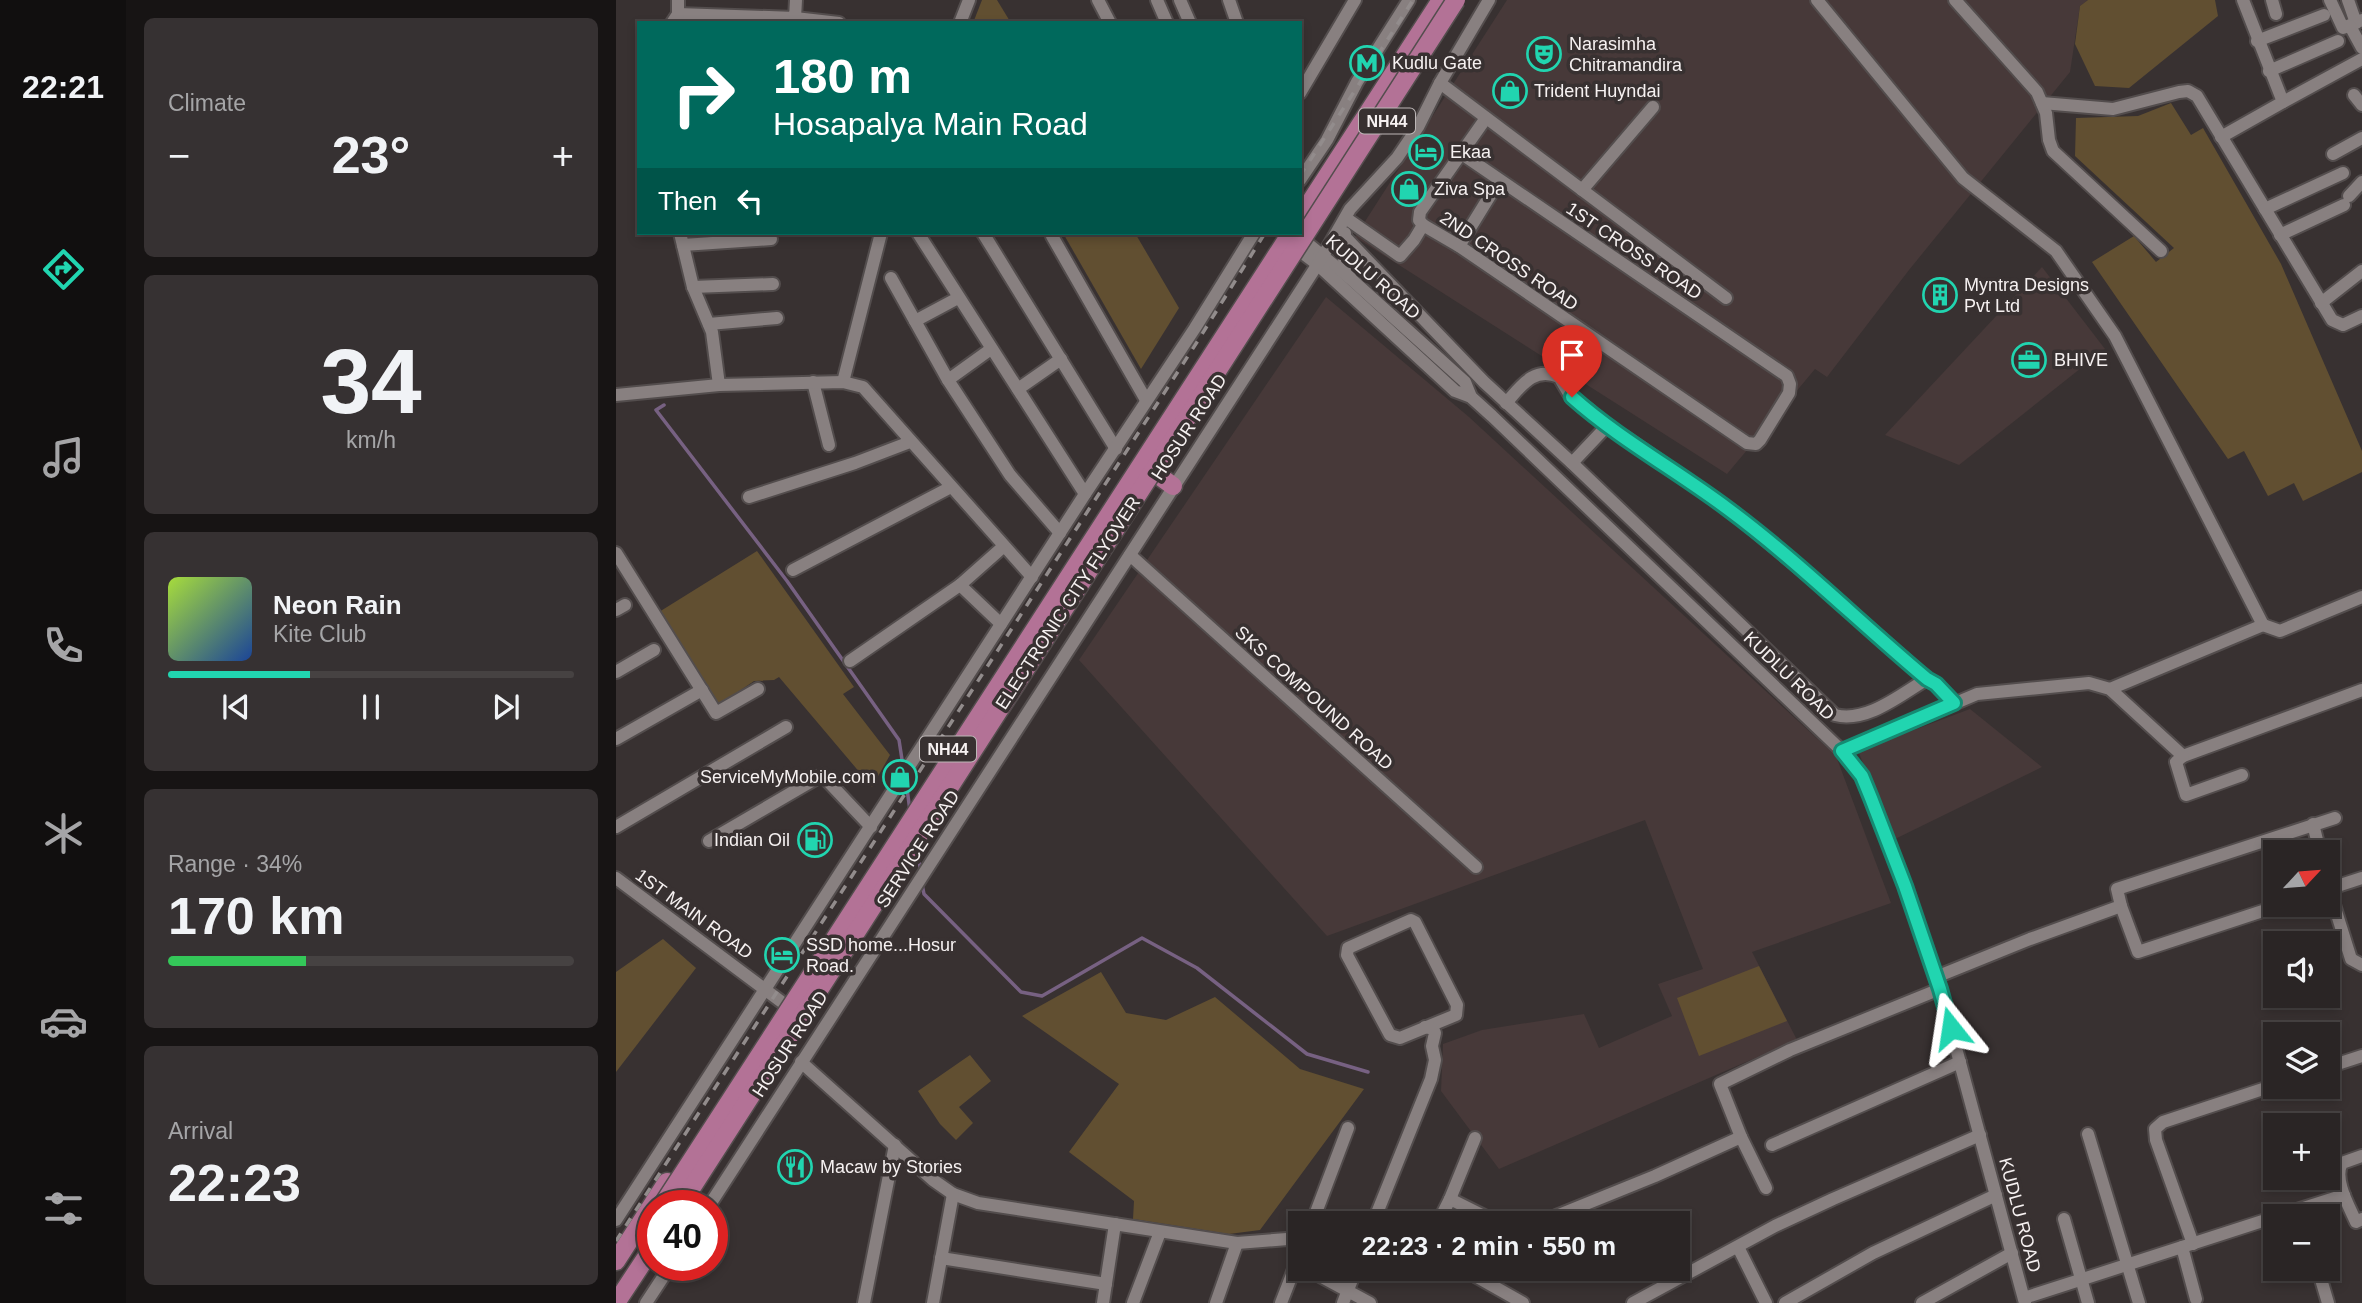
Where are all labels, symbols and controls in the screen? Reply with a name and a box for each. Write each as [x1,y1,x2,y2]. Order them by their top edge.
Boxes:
place label: Narasimha Chitramandira [1569,34,1683,75]
theatre icon: Narasimha Chitramandira [1525,35,1563,73]
metro station icon: Kudlu Gate [1348,44,1386,82]
icon: right [658,49,749,140]
text: 180 m [773,49,912,103]
place label: Kudlu Gate [1392,53,1482,73]
text: 22:21 [22,69,104,105]
shop icon: Trident Huyndai [1491,72,1529,110]
place label: Trident Huyndai [1534,81,1660,101]
text: Climate [168,90,246,116]
text: Hosapalya Main Road [773,106,1088,142]
road number: NH44 [1359,108,1415,134]
text: 23° [332,126,410,184]
hotel icon: Ekaa [1407,133,1445,171]
text: − [168,135,190,177]
text: + [552,135,574,177]
place label: Ekaa [1450,142,1492,162]
shop icon: Ziva Spa [1390,170,1428,208]
place label: Ziva Spa [1434,179,1506,199]
icon: left [731,182,769,220]
text: Then [658,186,717,216]
street label: 1ST CROSS ROAD [1563,198,1705,304]
street label: 2ND CROSS ROAD [1436,207,1582,315]
street label: KUDLU ROAD [1322,231,1424,323]
icon: directions [39,245,88,294]
place label: Myntra Designs Pvt Ltd [1964,275,2089,316]
building icon: Myntra Designs Pvt Ltd [1921,276,1959,314]
pin [1542,325,1602,397]
text: 34 [320,331,422,432]
icon: arrive [1553,336,1591,374]
office icon: BHIVE [2010,341,2048,379]
place label: BHIVE [2054,350,2108,370]
street label: HOSUR ROAD [1147,370,1231,484]
text: km/h [346,427,396,453]
icon: music [39,433,88,482]
street label: ELECTRONIC CITY FLYOVER [992,493,1144,713]
text: Neon Rain [273,590,402,620]
icon: phone [39,621,88,670]
text: Kite Club [273,621,366,647]
street label: SKS COMPOUND ROAD [1231,622,1397,774]
street label: KUDLU ROAD [1740,628,1838,724]
icon: previous [217,688,255,726]
icon: pause [352,688,390,726]
icon: next [487,688,525,726]
road number: NH44 [920,736,976,762]
shop icon: ServiceMyMobile.com [881,758,919,796]
place label: ServiceMyMobile.com [700,767,876,787]
street label: SERVICE ROAD [873,787,963,911]
icon: climate [39,809,88,858]
fuel station icon: Indian Oil [796,821,834,859]
place label: Indian Oil [714,830,790,850]
north arrow [2263,840,2340,917]
map controls [2263,840,2340,1281]
text: Range · 34% [168,851,302,877]
street label: 1ST MAIN ROAD [632,865,756,963]
text: 170 km [168,887,344,945]
button: sound [2263,931,2340,1008]
place label: SSD home...Hosur Road. [806,935,956,976]
hotel icon: SSD home...Hosur Road. [763,936,801,974]
street label: HOSUR ROAD [748,987,832,1101]
position arrow [1914,991,1988,1065]
icon: car [39,997,88,1046]
button: layers [2263,1022,2340,1099]
button: + [2263,1113,2340,1190]
text: Arrival [168,1118,233,1144]
restaurant icon: Macaw by Stories [776,1148,814,1186]
text: 22:23 [168,1154,301,1212]
street label: KUDLU ROAD [1995,1155,2045,1275]
place label: Macaw by Stories [820,1157,962,1177]
icon: filters [39,1184,88,1233]
speed limit sign: 40 [637,1190,728,1281]
button: − [2263,1204,2340,1281]
text: 22:23 · 2 min · 550 m [1362,1231,1616,1261]

